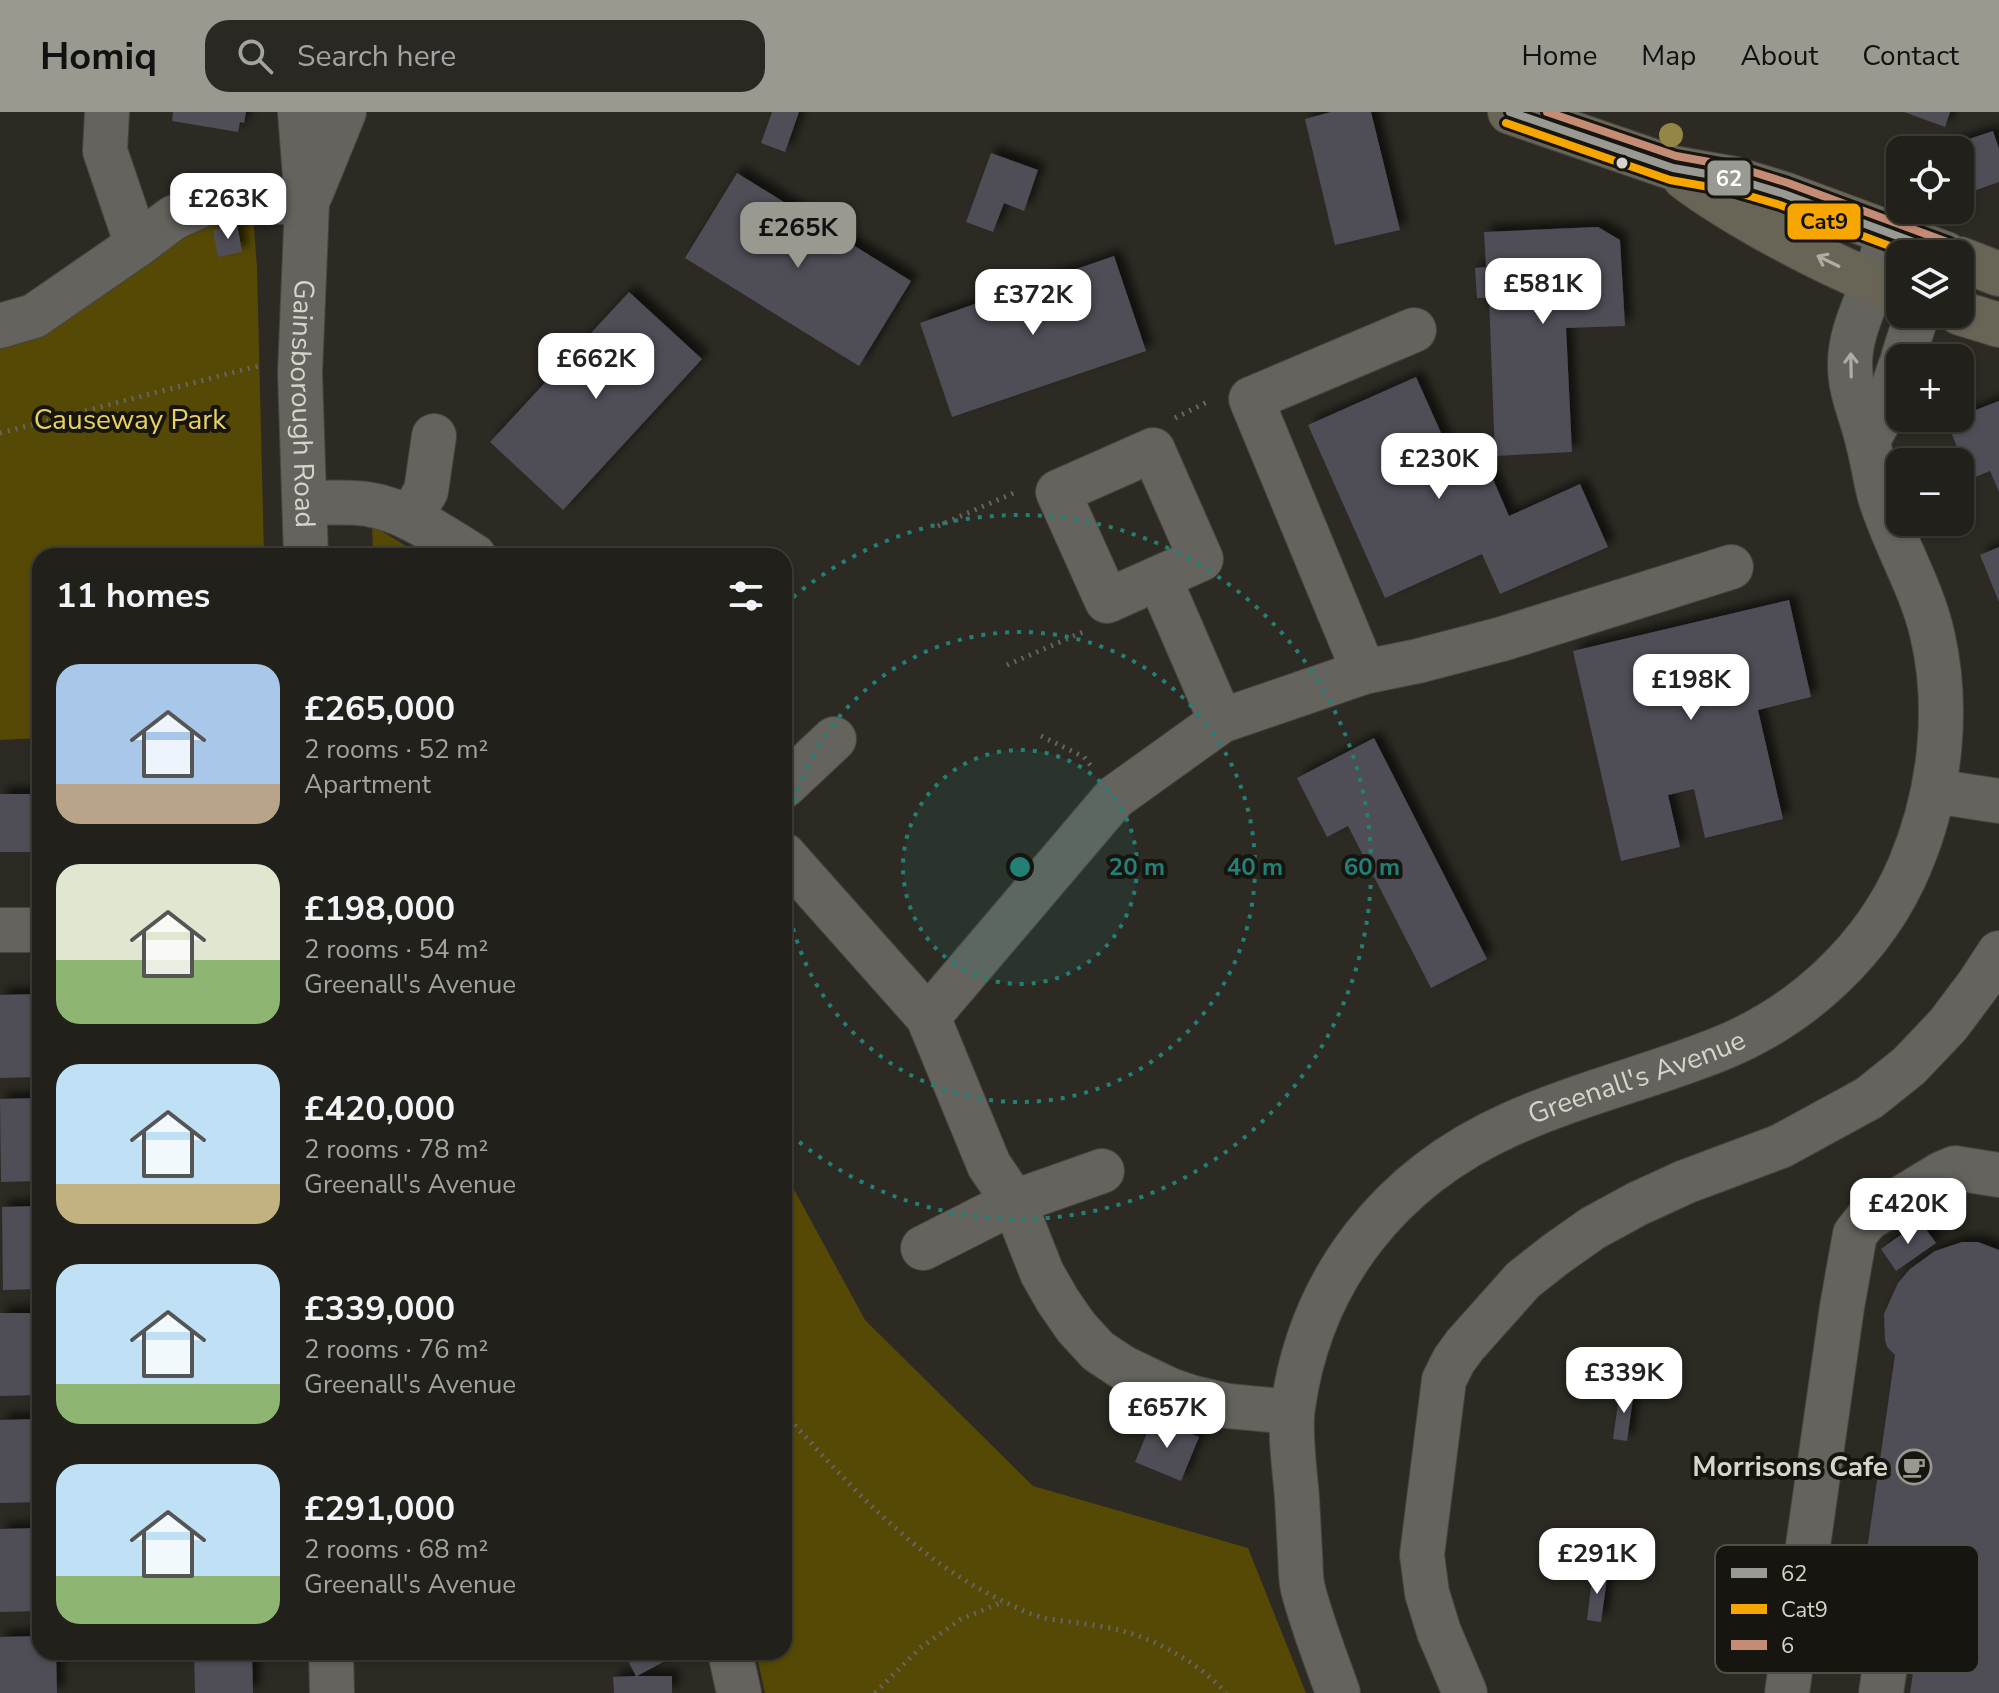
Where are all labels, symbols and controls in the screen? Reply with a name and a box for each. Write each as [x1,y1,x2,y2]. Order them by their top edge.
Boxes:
search box [205,20,765,92]
text: Homiq [40,31,157,82]
icon: search [233,34,277,78]
text: Search here [297,36,456,77]
text: Home [1522,37,1597,75]
text: Map [1641,37,1696,75]
text: About [1740,37,1818,75]
text: Contact [1862,37,1959,75]
map controls [1886,136,1974,536]
button: locate [1886,136,1974,224]
unlabelled marker [1614,155,1630,171]
line badge: 62 [1706,159,1752,197]
text: 62 [1716,164,1742,194]
pin: £263K [172,173,284,241]
text: £263K [188,181,268,216]
pin: £265K [742,202,854,270]
line badge: Cat9 [1786,202,1862,241]
text: Cat9 [1800,207,1848,237]
text: £265K [758,210,838,245]
button: layers [1886,240,1974,328]
one-way arrow [1817,253,1841,269]
pin: £581K [1487,258,1599,326]
text: £581K [1503,266,1583,301]
pin: £372K [977,269,1089,337]
text: £372K [993,277,1073,312]
street label: Gainsborough Road [281,278,324,529]
pin: £662K [540,333,652,401]
text: £662K [556,341,636,376]
button: + [1886,344,1974,432]
one-way arrow [1843,352,1859,379]
park label: Causeway Park [34,401,227,439]
pin: £230K [1383,433,1495,501]
text: £230K [1399,441,1479,476]
button: − [1886,448,1974,536]
text: 11 homes [56,573,210,619]
icon: filters [724,574,768,618]
pin: £198K [1635,654,1747,722]
text: £198K [1651,662,1731,697]
text: £265,000 [304,686,455,732]
icon: home [120,696,216,792]
text: 2 rooms · 52 m² [304,732,488,767]
text: Apartment [304,767,431,802]
text: 20 m [1109,851,1165,883]
text: 40 m [1227,851,1283,883]
text: 60 m [1344,851,1400,883]
centre of rings [1006,853,1034,881]
text: £198,000 [304,886,455,932]
icon: home [120,896,216,992]
text: 2 rooms · 54 m² [304,932,488,967]
text: Greenall's Avenue [304,967,516,1002]
street label: Greenall's Avenue [1522,1021,1752,1134]
text: £420,000 [304,1086,455,1132]
icon: home [120,1096,216,1192]
text: 2 rooms · 78 m² [304,1132,488,1167]
text: Greenall's Avenue [304,1167,516,1202]
pin: £420K [1852,1178,1964,1246]
text: £420K [1868,1186,1948,1221]
text: £339,000 [304,1286,455,1332]
icon: home [120,1296,216,1392]
text: 2 rooms · 76 m² [304,1332,488,1367]
pin: £339K [1568,1347,1680,1415]
text: £339K [1584,1355,1664,1390]
text: Greenall's Avenue [304,1367,516,1402]
pin: £657K [1111,1382,1223,1450]
text: £657K [1127,1390,1207,1425]
place label: Morrisons Cafe [1692,1448,1888,1486]
cafe icon: Morrisons Cafe [1895,1448,1933,1486]
text: £291,000 [304,1486,455,1532]
icon: home [120,1496,216,1592]
pin: £291K [1541,1528,1653,1596]
text: 2 rooms · 68 m² [304,1532,488,1567]
text: £291K [1557,1536,1637,1571]
legend [1715,1545,1979,1673]
text: 62 [1781,1559,1807,1589]
text: Greenall's Avenue [304,1567,516,1602]
text: Cat9 [1781,1595,1828,1625]
text: 6 [1781,1631,1794,1661]

